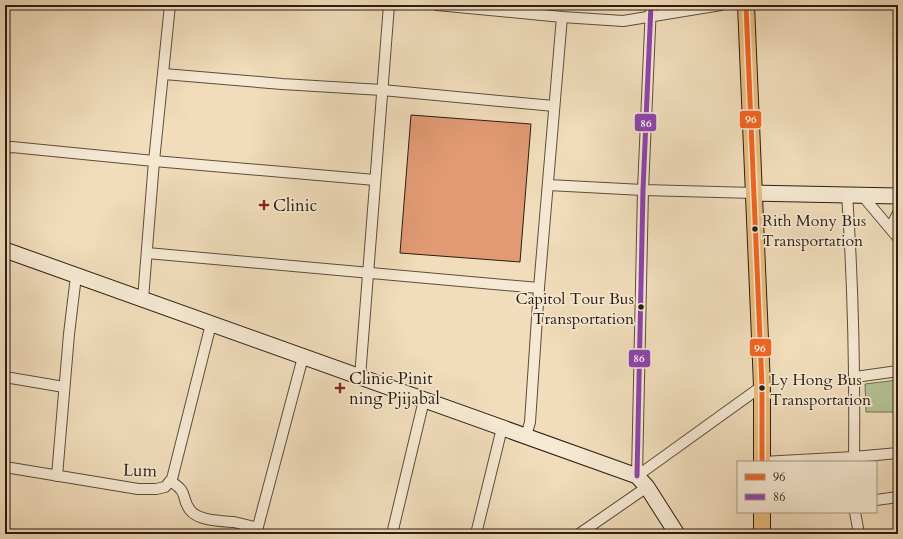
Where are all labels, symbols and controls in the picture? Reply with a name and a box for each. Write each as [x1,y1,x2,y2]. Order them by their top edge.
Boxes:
line badge: 96 [739,110,762,129]
text: 96 [745,112,757,127]
line badge: 86 [634,113,657,132]
text: 86 [640,116,652,131]
place label: Clinic [273,194,318,217]
marker: Clinic [258,199,270,211]
place label: Rith Mony Bus Transportation [762,210,866,252]
marker: Rith Mony Bus Transportation [750,224,760,234]
place label: Capitol Tour Bus Transportation [515,288,634,330]
marker: Capitol Tour Bus Transportation [636,302,646,312]
line badge: 96 [749,338,772,357]
text: 96 [754,341,766,356]
line badge: 86 [628,349,651,368]
text: 86 [633,351,645,366]
place label: Clinic Pinit ning Pjijabal [349,367,440,410]
place label: Ly Hong Bus Transportation [770,369,871,411]
marker: Clinic Pinit ning Pjijabal [334,382,346,394]
marker: Ly Hong Bus Transportation [757,383,767,393]
street label: Lum [123,458,158,483]
legend [737,461,877,513]
text: 96 [773,469,785,485]
text: 86 [773,489,785,505]

